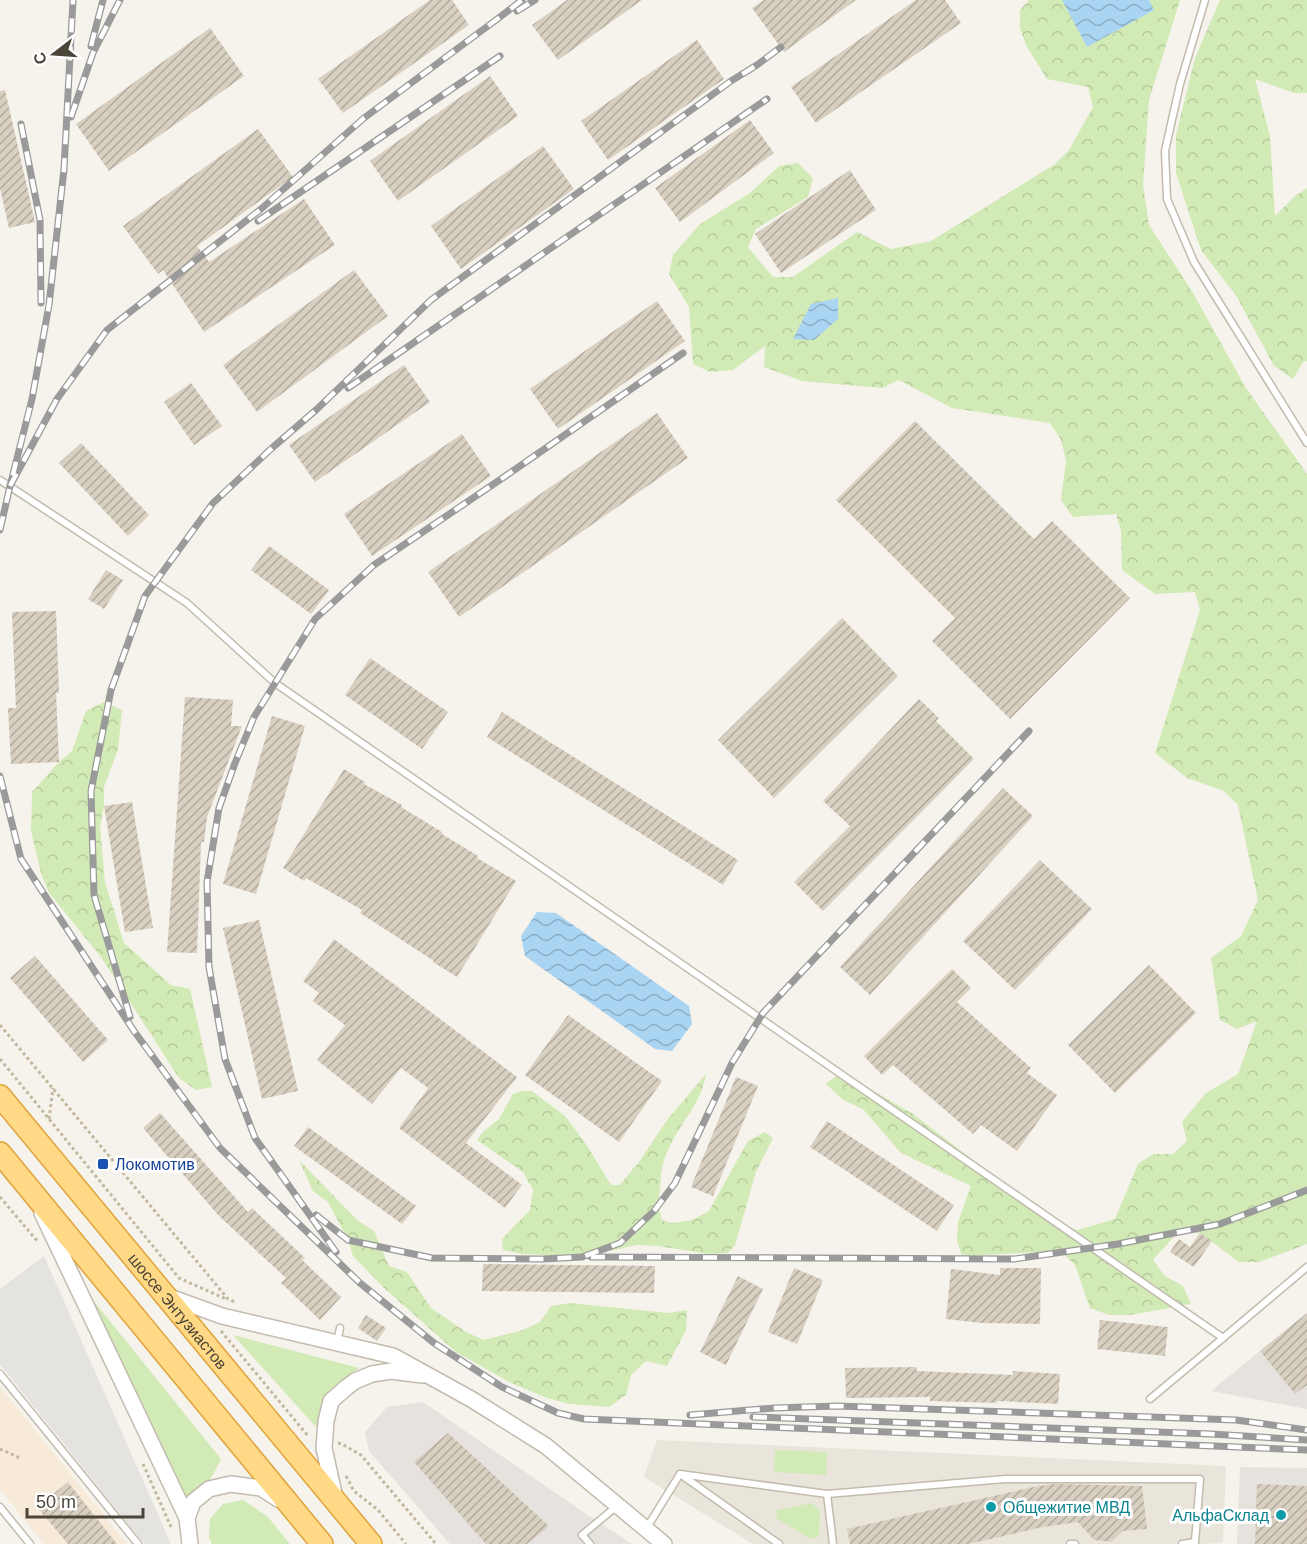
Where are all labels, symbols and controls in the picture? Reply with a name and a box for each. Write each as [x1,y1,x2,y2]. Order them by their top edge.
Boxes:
north arrow [24,24,84,84]
text: С [30,50,50,66]
place label: Локомотив [115,1156,195,1173]
marker: Локомотив [96,1157,110,1171]
street label: шоссе Энтузиастов [125,1250,231,1372]
scale bar [27,1481,142,1519]
text: 50 m [36,1492,76,1512]
place label: Общежитие МВД [1003,1499,1130,1516]
marker: Общежитие МВД [984,1500,998,1514]
place label: АльфаСклад [1172,1507,1270,1524]
marker: АльфаСклад [1274,1508,1288,1522]

